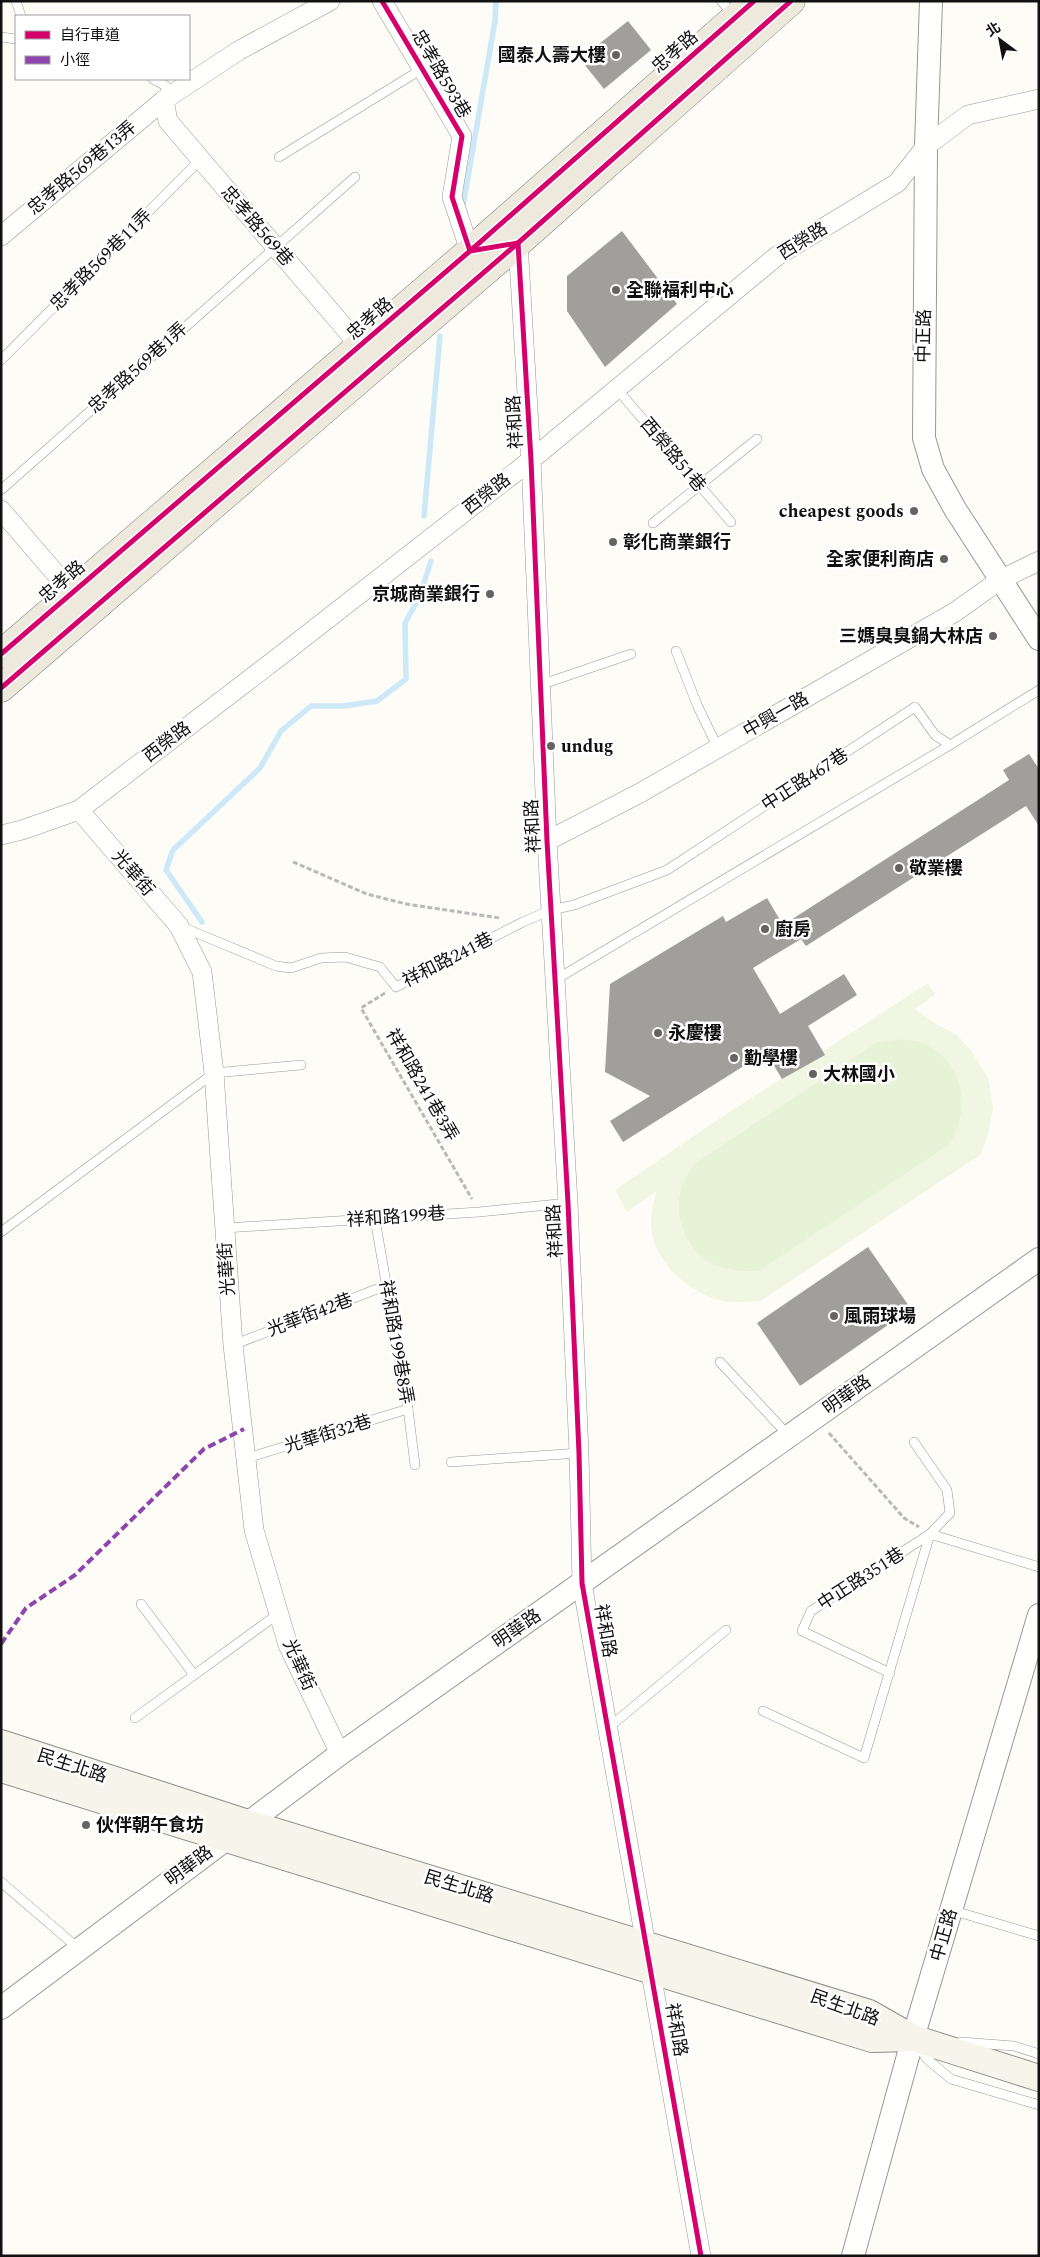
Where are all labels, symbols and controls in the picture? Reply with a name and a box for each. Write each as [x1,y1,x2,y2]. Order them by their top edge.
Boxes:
legend [15,15,190,80]
north arrow [975,15,1025,65]
text: 北 [982,17,1005,42]
text: 自行車道 [60,24,120,47]
street label: 忠孝路593巷 [405,24,477,124]
street label: 忠孝路 [646,24,704,80]
place label: 國泰人壽大樓 [498,42,606,69]
text: 小徑 [60,49,90,72]
marker: 國泰人壽大樓 [610,49,622,61]
street label: 忠孝路569巷13弄 [22,114,142,222]
street label: 忠孝路569巷 [214,180,300,272]
street label: 忠孝路569巷11弄 [44,203,158,317]
street label: 西榮路 [773,215,833,267]
place label: 全聯福利中心 [626,277,734,304]
marker: 全聯福利中心 [610,284,622,296]
street label: 忠孝路 [341,291,399,347]
street label: 中正路 [910,309,938,363]
street label: 忠孝路569巷1弄 [82,316,194,420]
street label: 祥和路 [500,394,530,450]
street label: 西榮路51巷 [634,412,712,498]
street label: 西榮路 [457,467,517,521]
place label: cheapest goods [779,498,904,525]
marker: cheapest goods [908,505,920,517]
place label: 彰化商業銀行 [623,529,731,556]
marker: 彰化商業銀行 [607,536,619,548]
place label: 全家便利商店 [826,546,934,573]
marker: 全家便利商店 [938,553,950,565]
street label: 忠孝路 [33,554,91,610]
place label: 京城商業銀行 [372,581,480,608]
marker: 京城商業銀行 [484,588,496,600]
place label: 三媽臭臭鍋大林店 [839,623,983,650]
marker: 三媽臭臭鍋大林店 [987,630,999,642]
street label: 中興一路 [738,685,814,745]
street label: 西榮路 [137,715,197,769]
place label: undug [561,733,614,760]
marker: undug [545,740,557,752]
street label: 中正路467巷 [756,742,854,818]
street label: 祥和路 [518,798,548,854]
street label: 光華街 [105,844,161,902]
place label: 敬業樓 [909,855,963,882]
marker: 敬業樓 [893,862,905,874]
place label: 廚房 [775,916,811,943]
marker: 廚房 [759,923,771,935]
street label: 祥和路241巷 [398,925,498,995]
place label: 永慶樓 [668,1020,722,1047]
street label: 祥和路241巷3弄 [379,1024,465,1146]
marker: 永慶樓 [652,1027,664,1039]
place label: 勤學樓 [744,1045,798,1072]
marker: 勤學樓 [728,1052,740,1064]
place label: 大林國小 [823,1061,895,1088]
marker: 大林國小 [807,1068,819,1080]
street label: 祥和路199巷 [346,1200,446,1234]
street label: 祥和路 [540,1203,570,1259]
street label: 光華街 [212,1241,242,1297]
street label: 祥和路199巷8弄 [372,1278,420,1406]
street label: 光華街42巷 [263,1286,357,1344]
place label: 風雨球場 [844,1303,916,1330]
marker: 風雨球場 [828,1310,840,1322]
street label: 明華路 [817,1368,877,1422]
street label: 光華街32巷 [281,1408,375,1460]
street label: 中正路351巷 [812,1541,910,1617]
street label: 明華路 [487,1602,547,1656]
street label: 祥和路 [587,1602,623,1660]
street label: 光華街 [276,1635,322,1695]
street label: 民生北路 [34,1742,110,1790]
place label: 伙伴朝午食坊 [96,1812,204,1839]
marker: 伙伴朝午食坊 [80,1819,92,1831]
street label: 明華路 [159,1839,219,1893]
street label: 民生北路 [421,1864,497,1910]
street label: 中正路 [924,1905,964,1965]
street label: 民生北路 [807,1983,883,2033]
street label: 祥和路 [658,2001,694,2059]

